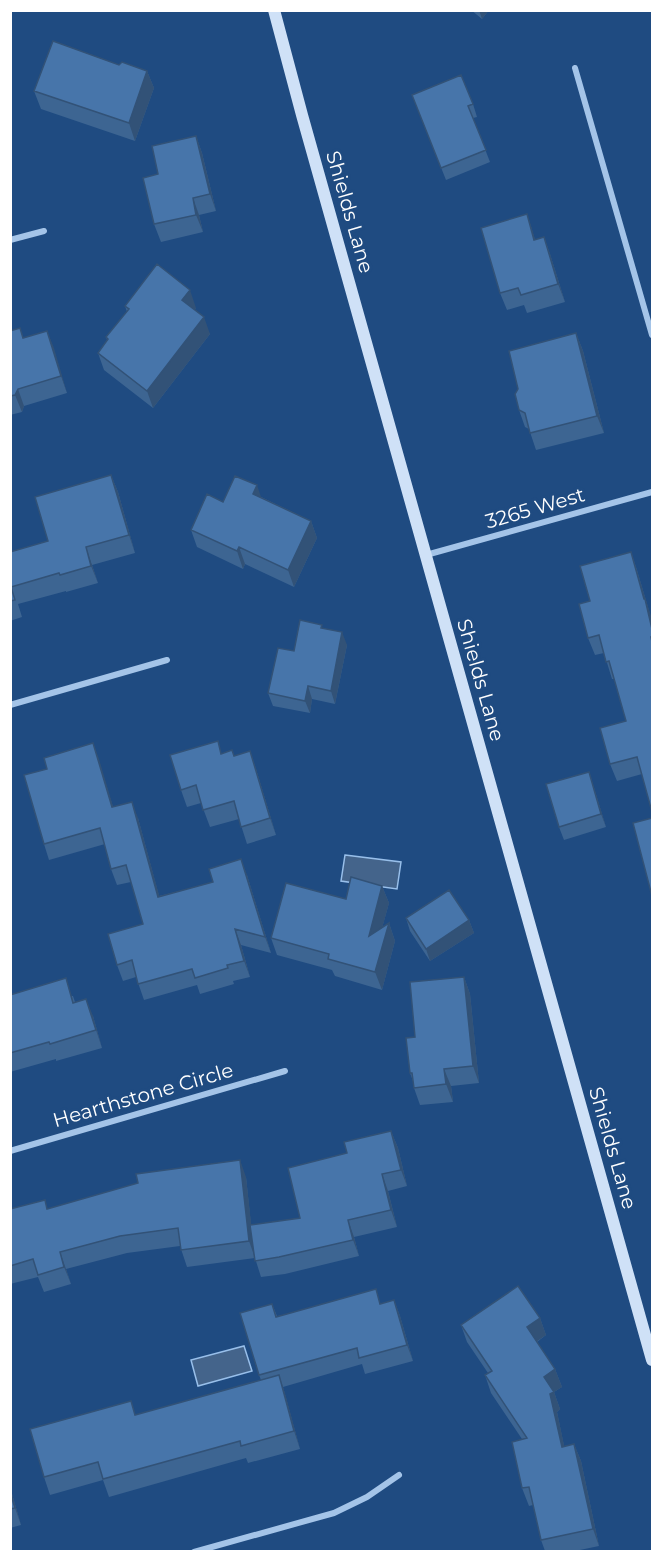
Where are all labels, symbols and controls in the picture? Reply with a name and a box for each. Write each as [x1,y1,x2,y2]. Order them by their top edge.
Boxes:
street label: Shields Lane [321,148,379,276]
street label: 3265 West [483,482,587,534]
street label: Shields Lane [452,616,510,744]
street label: Hearthstone Circle [50,1058,236,1132]
street label: Shields Lane [584,1084,642,1212]

